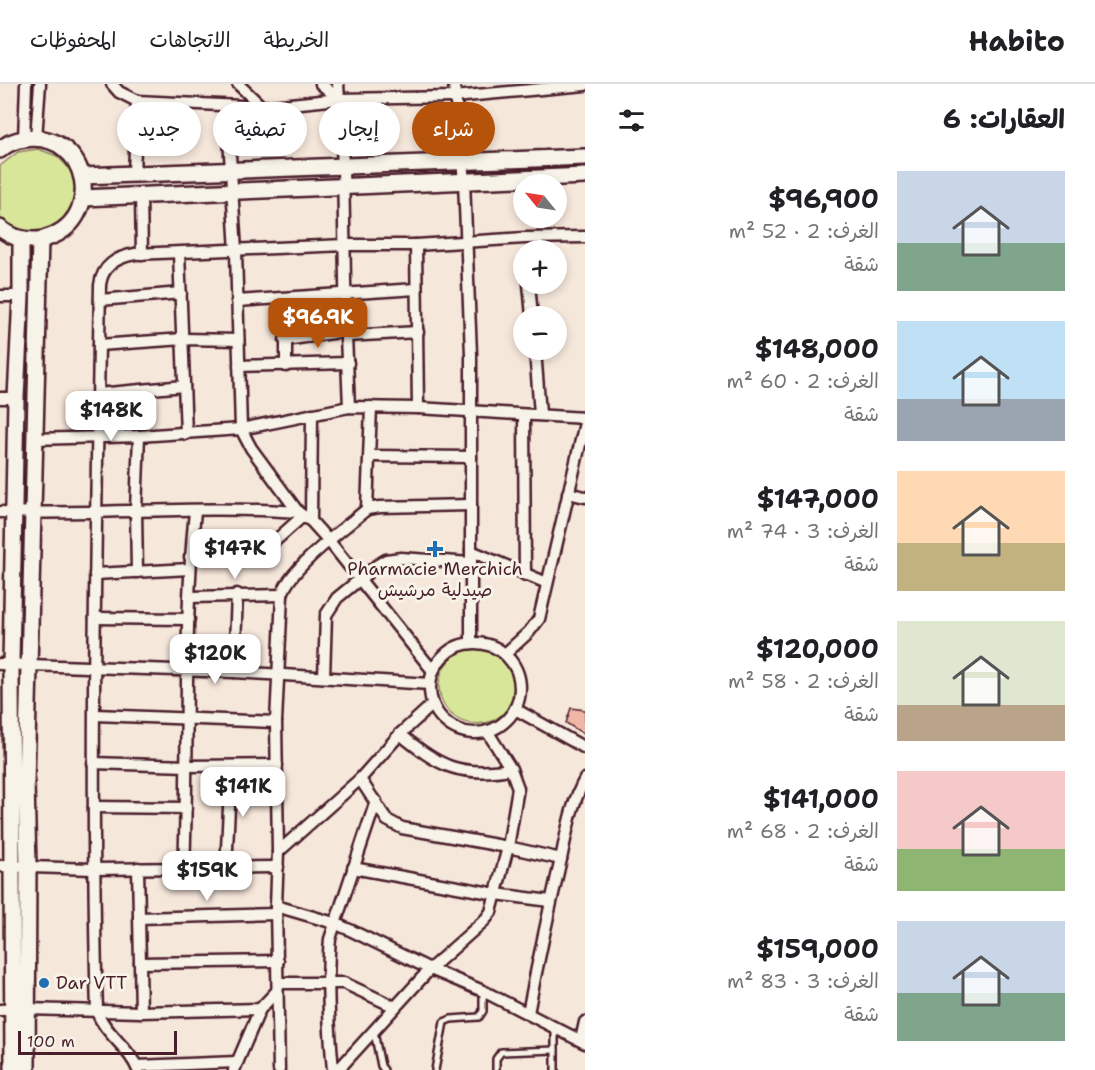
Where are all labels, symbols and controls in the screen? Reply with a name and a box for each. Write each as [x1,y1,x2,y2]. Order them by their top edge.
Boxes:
text: Habito [969,22,1065,60]
text: المحفوظات [30,26,116,54]
text: الاتجاهات [149,26,231,54]
text: الخريطة [264,26,329,54]
text: العقارات: 6 [943,101,1065,136]
chip: جديد [117,102,201,156]
chip: تصفية [213,102,307,156]
chip: إيجار [319,102,400,156]
chip: شراء [412,102,495,156]
icon: filters [615,104,648,137]
north arrow [513,174,567,228]
map controls [513,174,567,360]
text: $96,900 [768,181,879,216]
icon: home [945,195,1017,267]
text: الغرف: 2 · 52 m² [729,218,879,244]
button: + [513,240,567,294]
text: شقة [844,251,879,277]
pin: $96.9K [269,298,367,349]
text: $96.9K [282,304,354,330]
button: − [513,306,567,360]
text: $148,000 [754,331,879,366]
icon: home [945,345,1017,417]
text: الغرف: 2 · 60 m² [726,368,879,394]
pin: $148K [69,391,153,442]
text: $148K [79,397,143,423]
text: شقة [844,401,879,427]
text: $147,000 [757,481,879,516]
icon: home [945,495,1017,567]
text: الغرف: 3 · 74 m² [727,518,879,544]
pin: $147K [193,529,277,580]
text: $147K [204,535,266,561]
marker: Pharmacie Merchich صيدلية مرشيش [428,542,442,556]
text: شقة [844,551,879,577]
place label: Pharmacie Merchich صيدلية مرشيش [347,557,523,602]
text: $120,000 [756,631,879,666]
pin: $120K [173,634,257,685]
text: $120K [184,640,246,666]
icon: home [945,645,1017,717]
text: الغرف: 2 · 58 m² [728,668,879,694]
text: شقة [844,701,879,727]
pin: $141K [201,767,285,818]
text: $141K [214,773,272,799]
text: $141,000 [763,781,879,816]
icon: home [945,795,1017,867]
text: الغرف: 2 · 68 m² [727,818,879,844]
pin: $159K [165,851,249,902]
text: شقة [844,851,879,877]
text: $159K [176,857,238,883]
text: $159,000 [756,931,879,966]
icon: home [945,945,1017,1017]
text: الغرف: 3 · 83 m² [727,968,879,994]
place label: Dar VTT [56,971,127,995]
marker: Dar VTT [37,976,51,990]
text: شقة [844,1001,879,1027]
scale bar [18,1028,177,1056]
text: 100 m [27,1031,75,1052]

